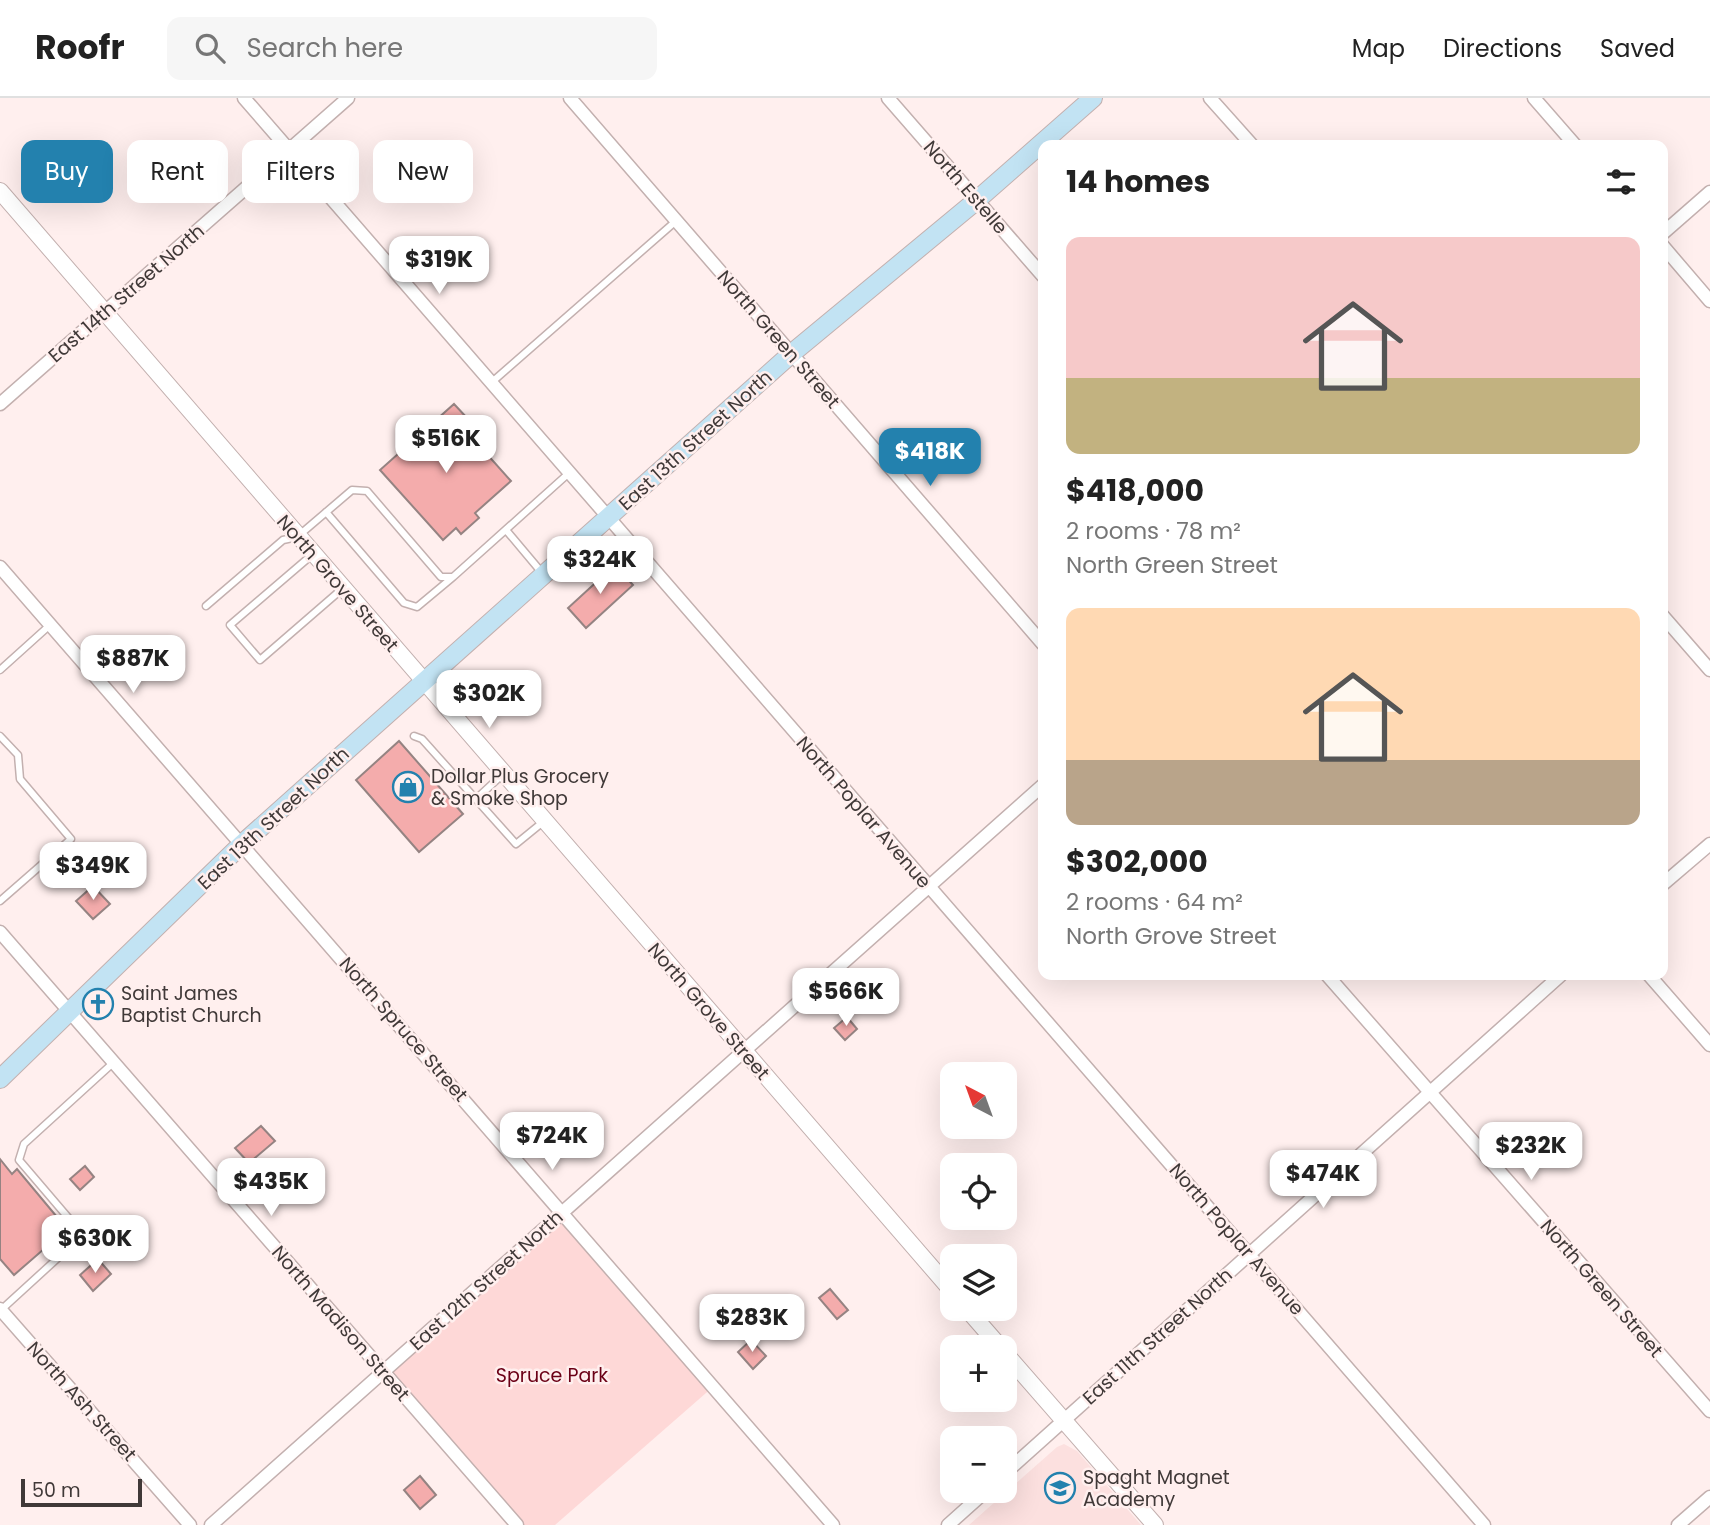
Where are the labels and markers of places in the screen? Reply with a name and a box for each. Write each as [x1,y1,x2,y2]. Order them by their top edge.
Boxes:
pin: $319K [390,236,488,296]
pin: $516K [397,416,495,475]
pin: $418K [881,428,979,488]
pin: $324K [551,536,649,596]
pin: $887K [84,636,182,695]
pin: $302K [440,670,538,730]
place label: Dollar Plus Grocery & Smoke Shop [431,763,609,812]
shop icon: Dollar Plus Grocery & Smoke Shop [391,770,425,804]
pin: $349K [44,842,142,902]
pin: $566K [797,968,895,1028]
place label: Saint James Baptist Church [121,980,262,1029]
church icon: Saint James Baptist Church [81,987,115,1021]
pin: $724K [503,1112,601,1172]
pin: $232K [1482,1122,1580,1182]
pin: $474K [1274,1150,1372,1210]
pin: $435K [222,1158,320,1218]
pin: $630K [46,1216,144,1275]
pin: $283K [703,1294,801,1354]
place label: Spaght Magnet Academy [1083,1464,1230,1513]
school or university icon: Spaght Magnet Academy [1043,1471,1077,1505]

